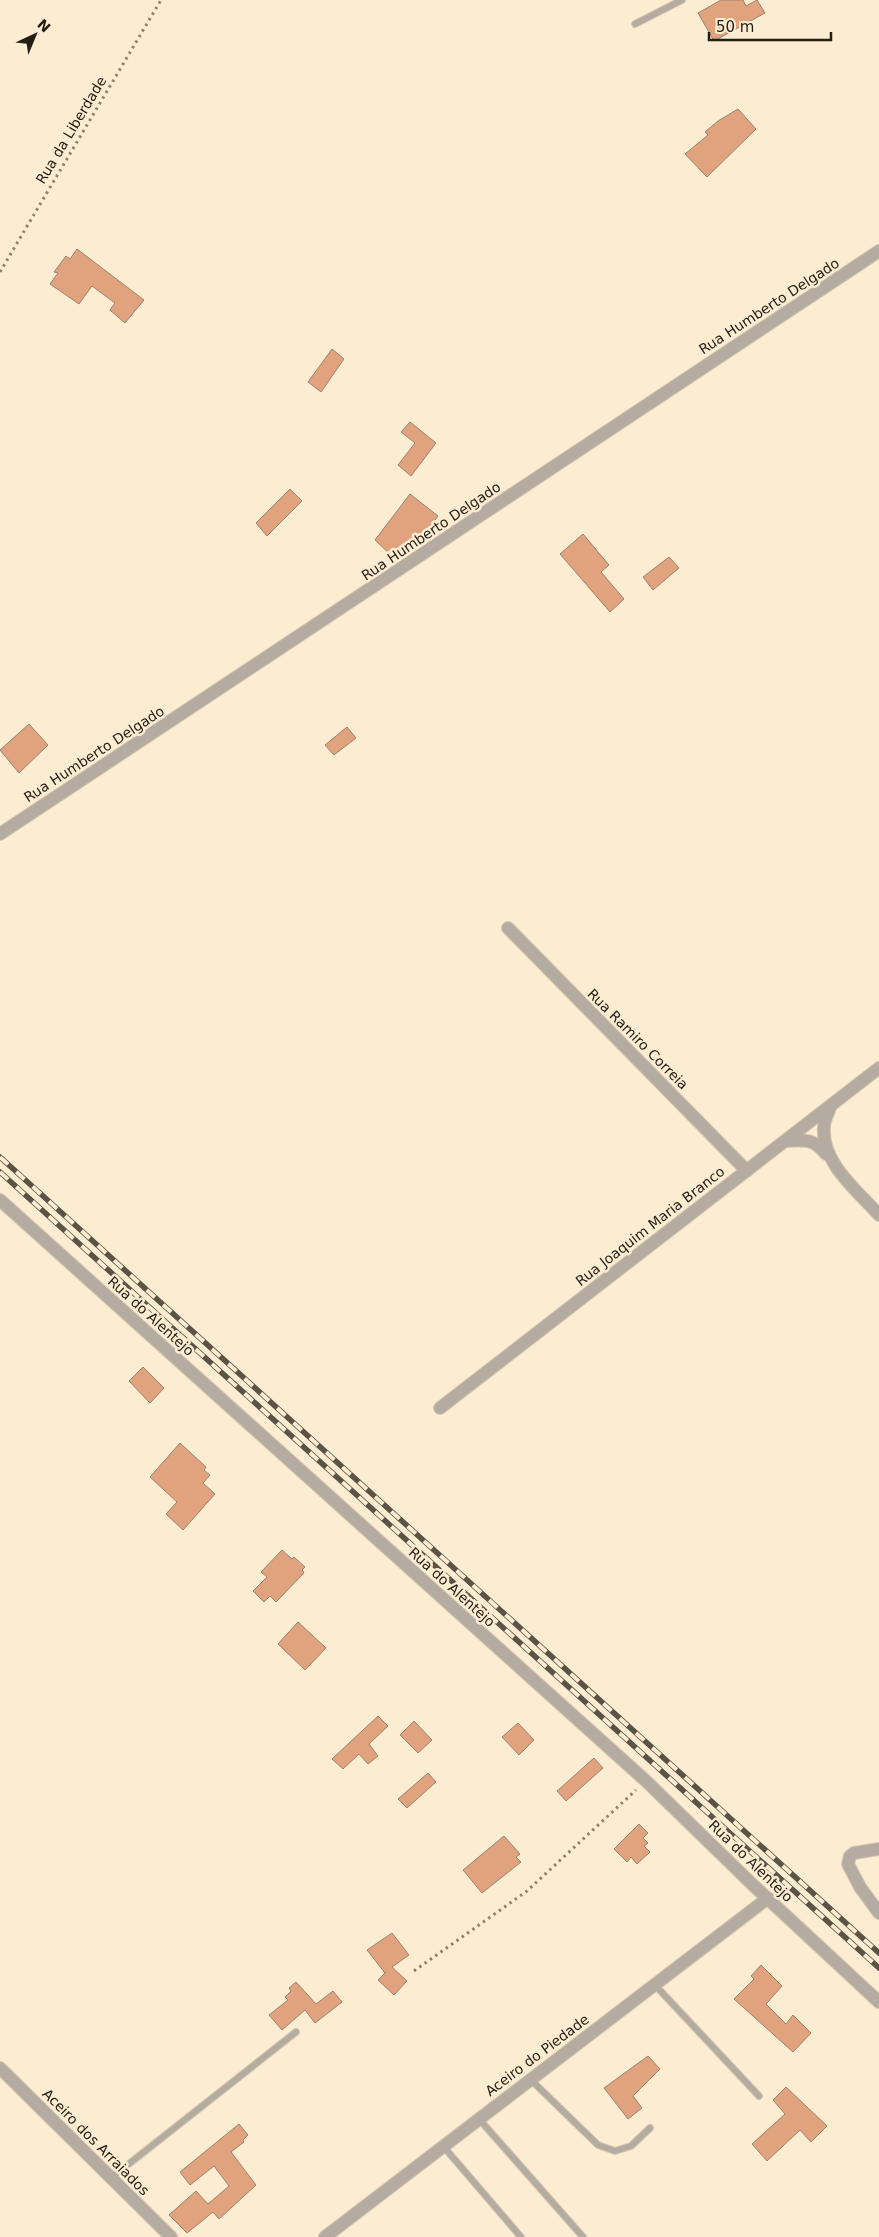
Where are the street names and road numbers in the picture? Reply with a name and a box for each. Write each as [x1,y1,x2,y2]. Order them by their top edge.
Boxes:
street label: Rua da Liberdade [33,73,109,187]
street label: Rua Humberto Delgado [696,255,842,357]
street label: Rua Humberto Delgado [359,479,503,583]
street label: Rua Humberto Delgado [21,703,167,805]
street label: Rua Ramiro Correia [584,985,692,1093]
street label: Rua Joaquim Maria Branco [572,1163,728,1289]
street label: Rua do Alentejo [105,1273,197,1359]
street label: Rua do Alentejo [406,1544,498,1630]
street label: Rua do Alentejo [706,1817,796,1905]
street label: Aceiro do Piedade [482,2011,592,2099]
street label: Aceiro dos Arraiados [39,2085,153,2199]

